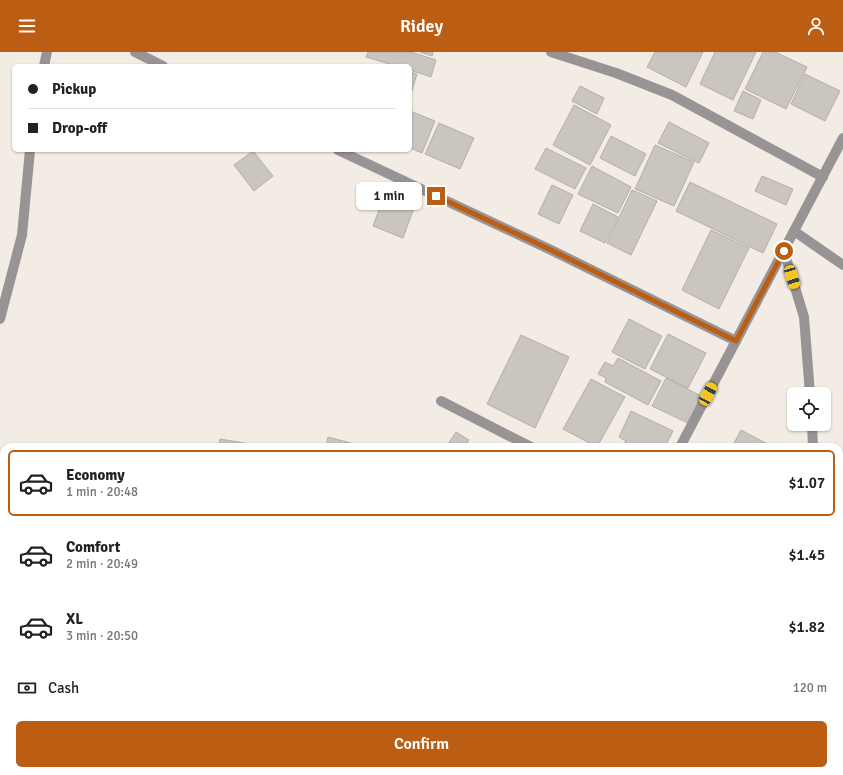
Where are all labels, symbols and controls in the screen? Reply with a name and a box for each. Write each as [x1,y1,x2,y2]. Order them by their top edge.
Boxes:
icon: menu [16,15,38,37]
text: Ridey [400,15,443,37]
icon: person [805,15,827,37]
text: Pickup [52,80,96,98]
text: Drop-off [52,119,107,137]
callout: 1 min [356,182,422,210]
route end [427,187,445,205]
text: 1 min [373,188,405,204]
route start [775,242,793,260]
car [783,264,801,290]
car [697,381,719,407]
map controls [787,387,831,431]
button: locate [787,387,831,431]
icon: car [18,465,54,501]
text: Economy [66,466,125,484]
text: $1.07 [788,474,825,492]
text: 1 min · 20:48 [66,484,138,500]
icon: car [18,537,54,573]
text: Comfort [66,538,120,556]
text: $1.45 [788,546,825,564]
text: 2 min · 20:49 [66,556,138,572]
icon: car [18,609,54,645]
text: XL [66,610,83,628]
text: $1.82 [788,618,825,636]
text: 3 min · 20:50 [66,628,138,644]
icon: cash [16,677,38,699]
text: Cash [48,679,79,697]
text: 120 m [793,680,827,696]
button: Confirm [16,721,827,767]

